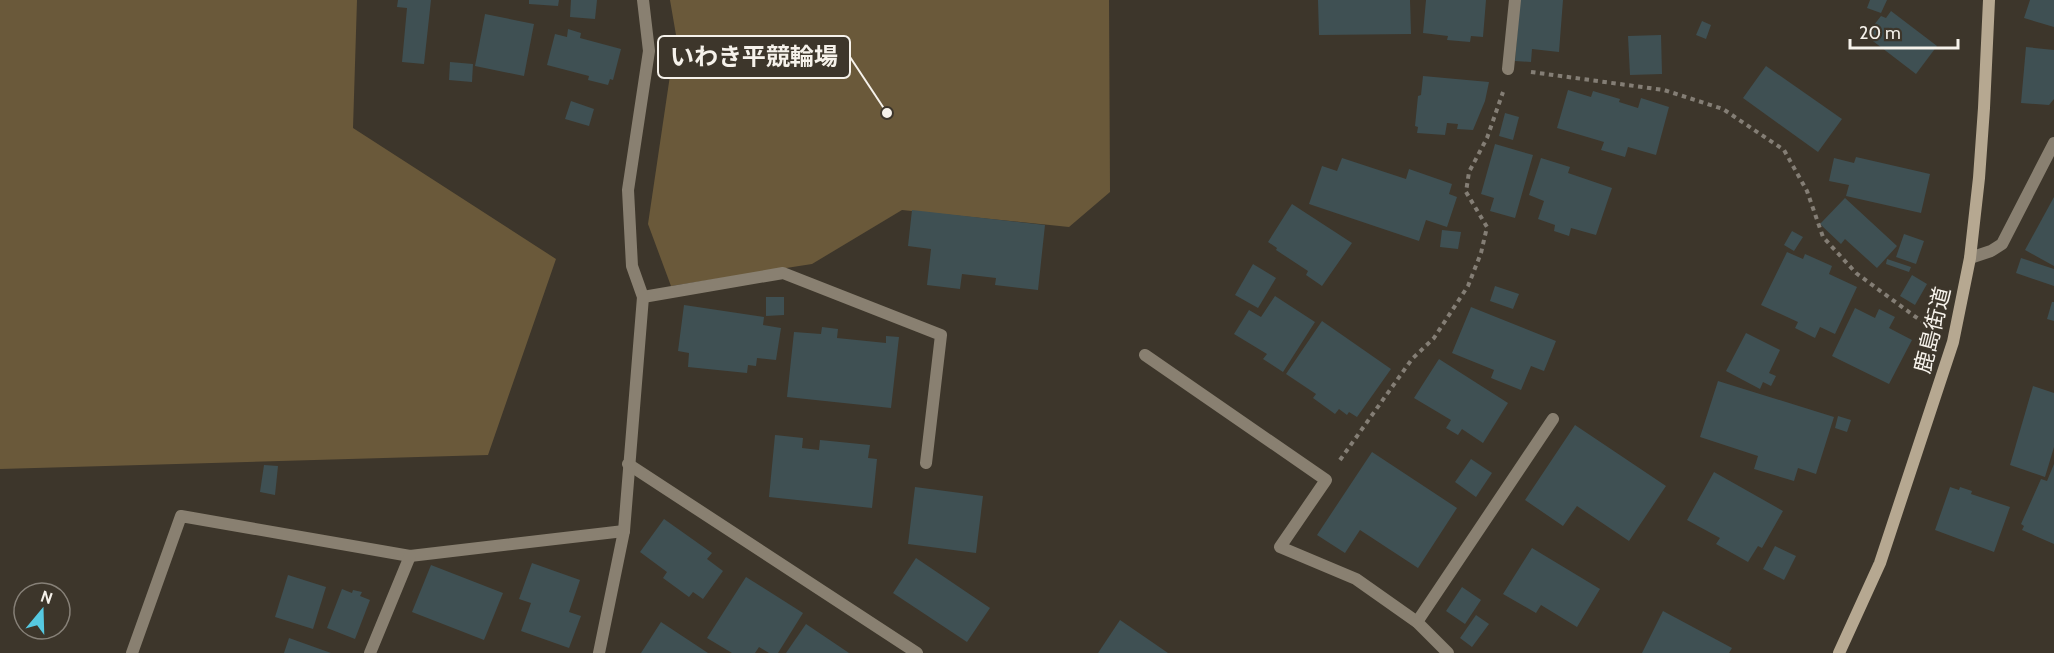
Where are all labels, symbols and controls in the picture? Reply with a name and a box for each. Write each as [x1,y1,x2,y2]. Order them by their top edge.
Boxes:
scale bar [1850,12,1958,50]
text: 20 m [1859,22,1901,44]
callout: いわき平競輪場 [658,36,850,78]
text: いわき平競輪場 [670,42,838,71]
street label: 鹿島街道 [1909,284,1956,376]
north arrow [12,581,72,641]
text: N [38,586,55,608]

